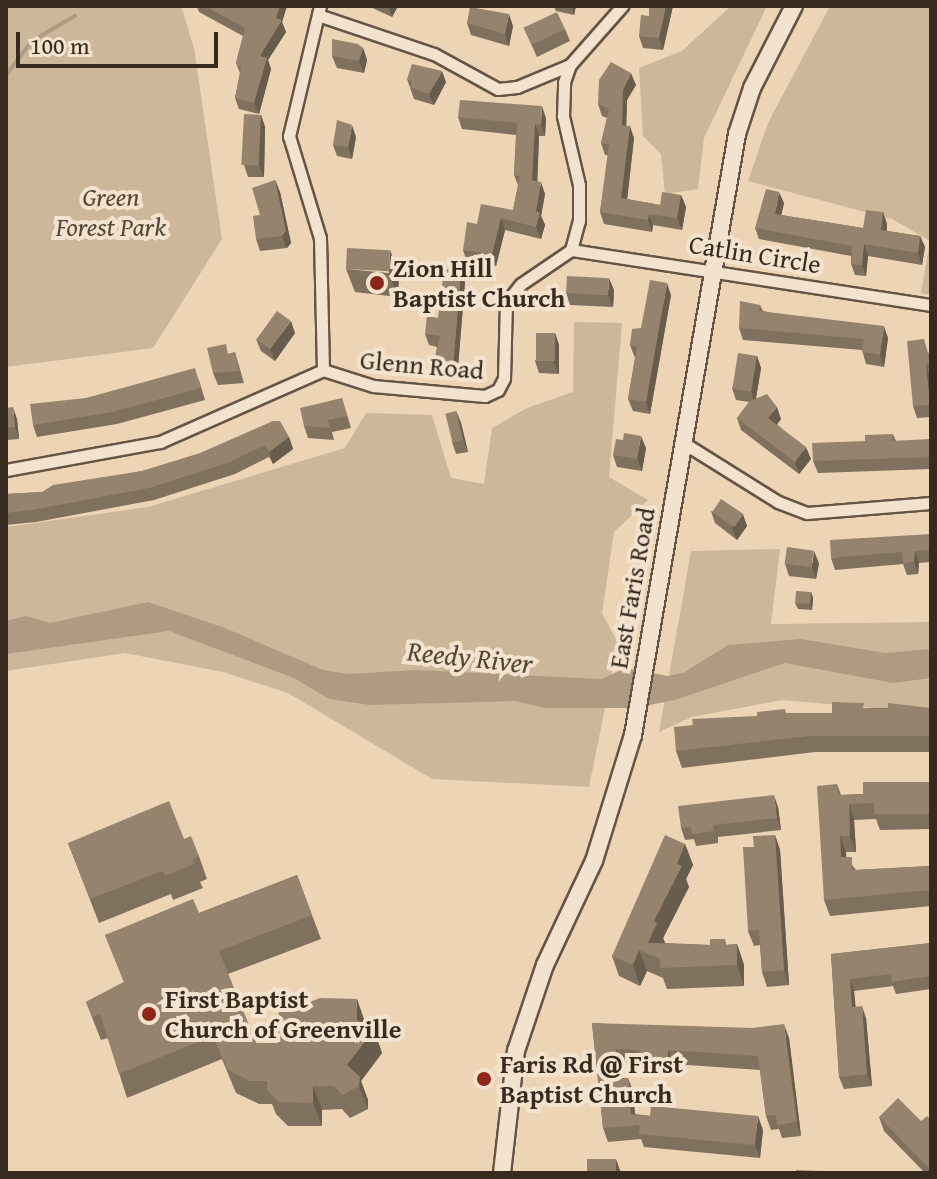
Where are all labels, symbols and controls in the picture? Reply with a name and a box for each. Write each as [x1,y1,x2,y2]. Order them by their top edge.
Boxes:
scale bar [20,16,222,66]
text: 100 m [30,28,90,63]
park label: Green Forest Park [56,181,166,242]
street label: Catlin Circle [687,228,823,280]
place label: Zion Hill Baptist Church [393,252,565,314]
marker: Zion Hill Baptist Church [368,274,386,292]
street label: Glenn Road [359,344,485,386]
street label: East Faris Road [602,505,662,671]
water label: Reedy River [406,634,534,680]
place label: First Baptist Church of Greenville [165,983,401,1044]
marker: First Baptist Church of Greenville [140,1005,158,1023]
place label: Faris Rd @ First Baptist Church [500,1048,683,1110]
marker: Faris Rd @ First Baptist Church [475,1070,493,1088]

